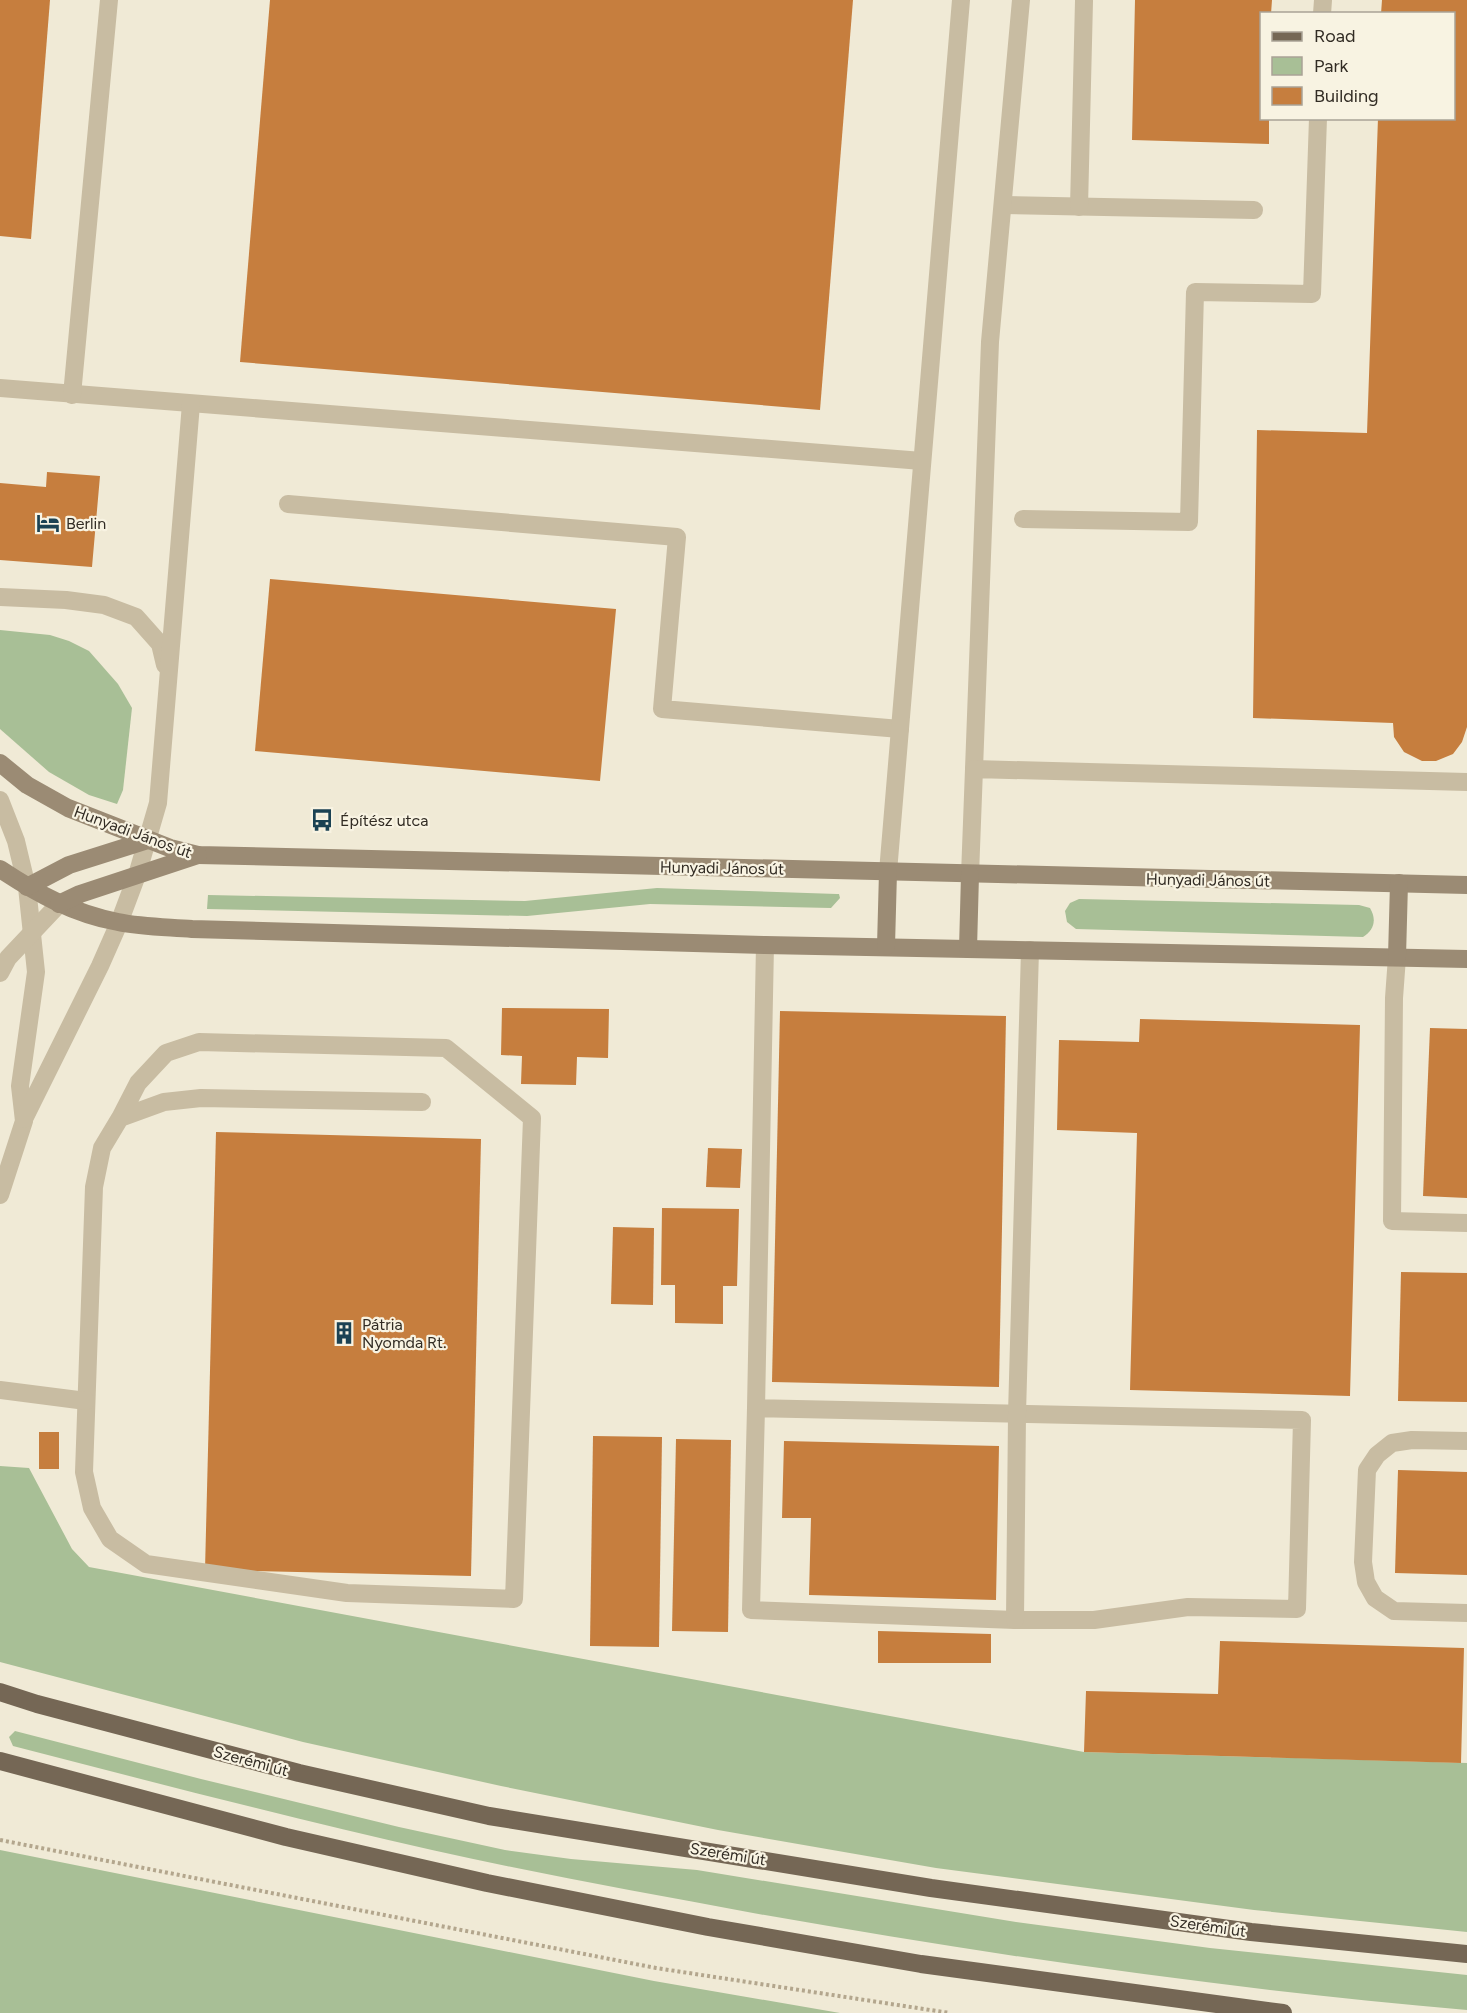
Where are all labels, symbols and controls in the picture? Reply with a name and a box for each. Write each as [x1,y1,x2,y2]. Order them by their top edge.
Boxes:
legend [1260,12,1455,120]
text: Road [1314,25,1355,47]
text: Park [1314,55,1349,77]
text: Building [1314,85,1379,107]
hotel icon: Berlin [35,510,61,536]
place label: Berlin [66,514,106,533]
street label: Hunyadi János út [71,802,195,862]
bus stop icon: Építész utca [309,807,335,833]
place label: Építész utca [340,811,428,830]
street label: Hunyadi János út [660,857,784,879]
street label: Hunyadi János út [1146,869,1270,891]
place label: Pátria Nyomda Rt. [362,1315,446,1352]
building icon: Pátria Nyomda Rt. [331,1320,357,1346]
street label: Szerémi út [211,1742,291,1780]
street label: Szerémi út [689,1839,767,1869]
street label: Szerémi út [1169,1911,1247,1941]

